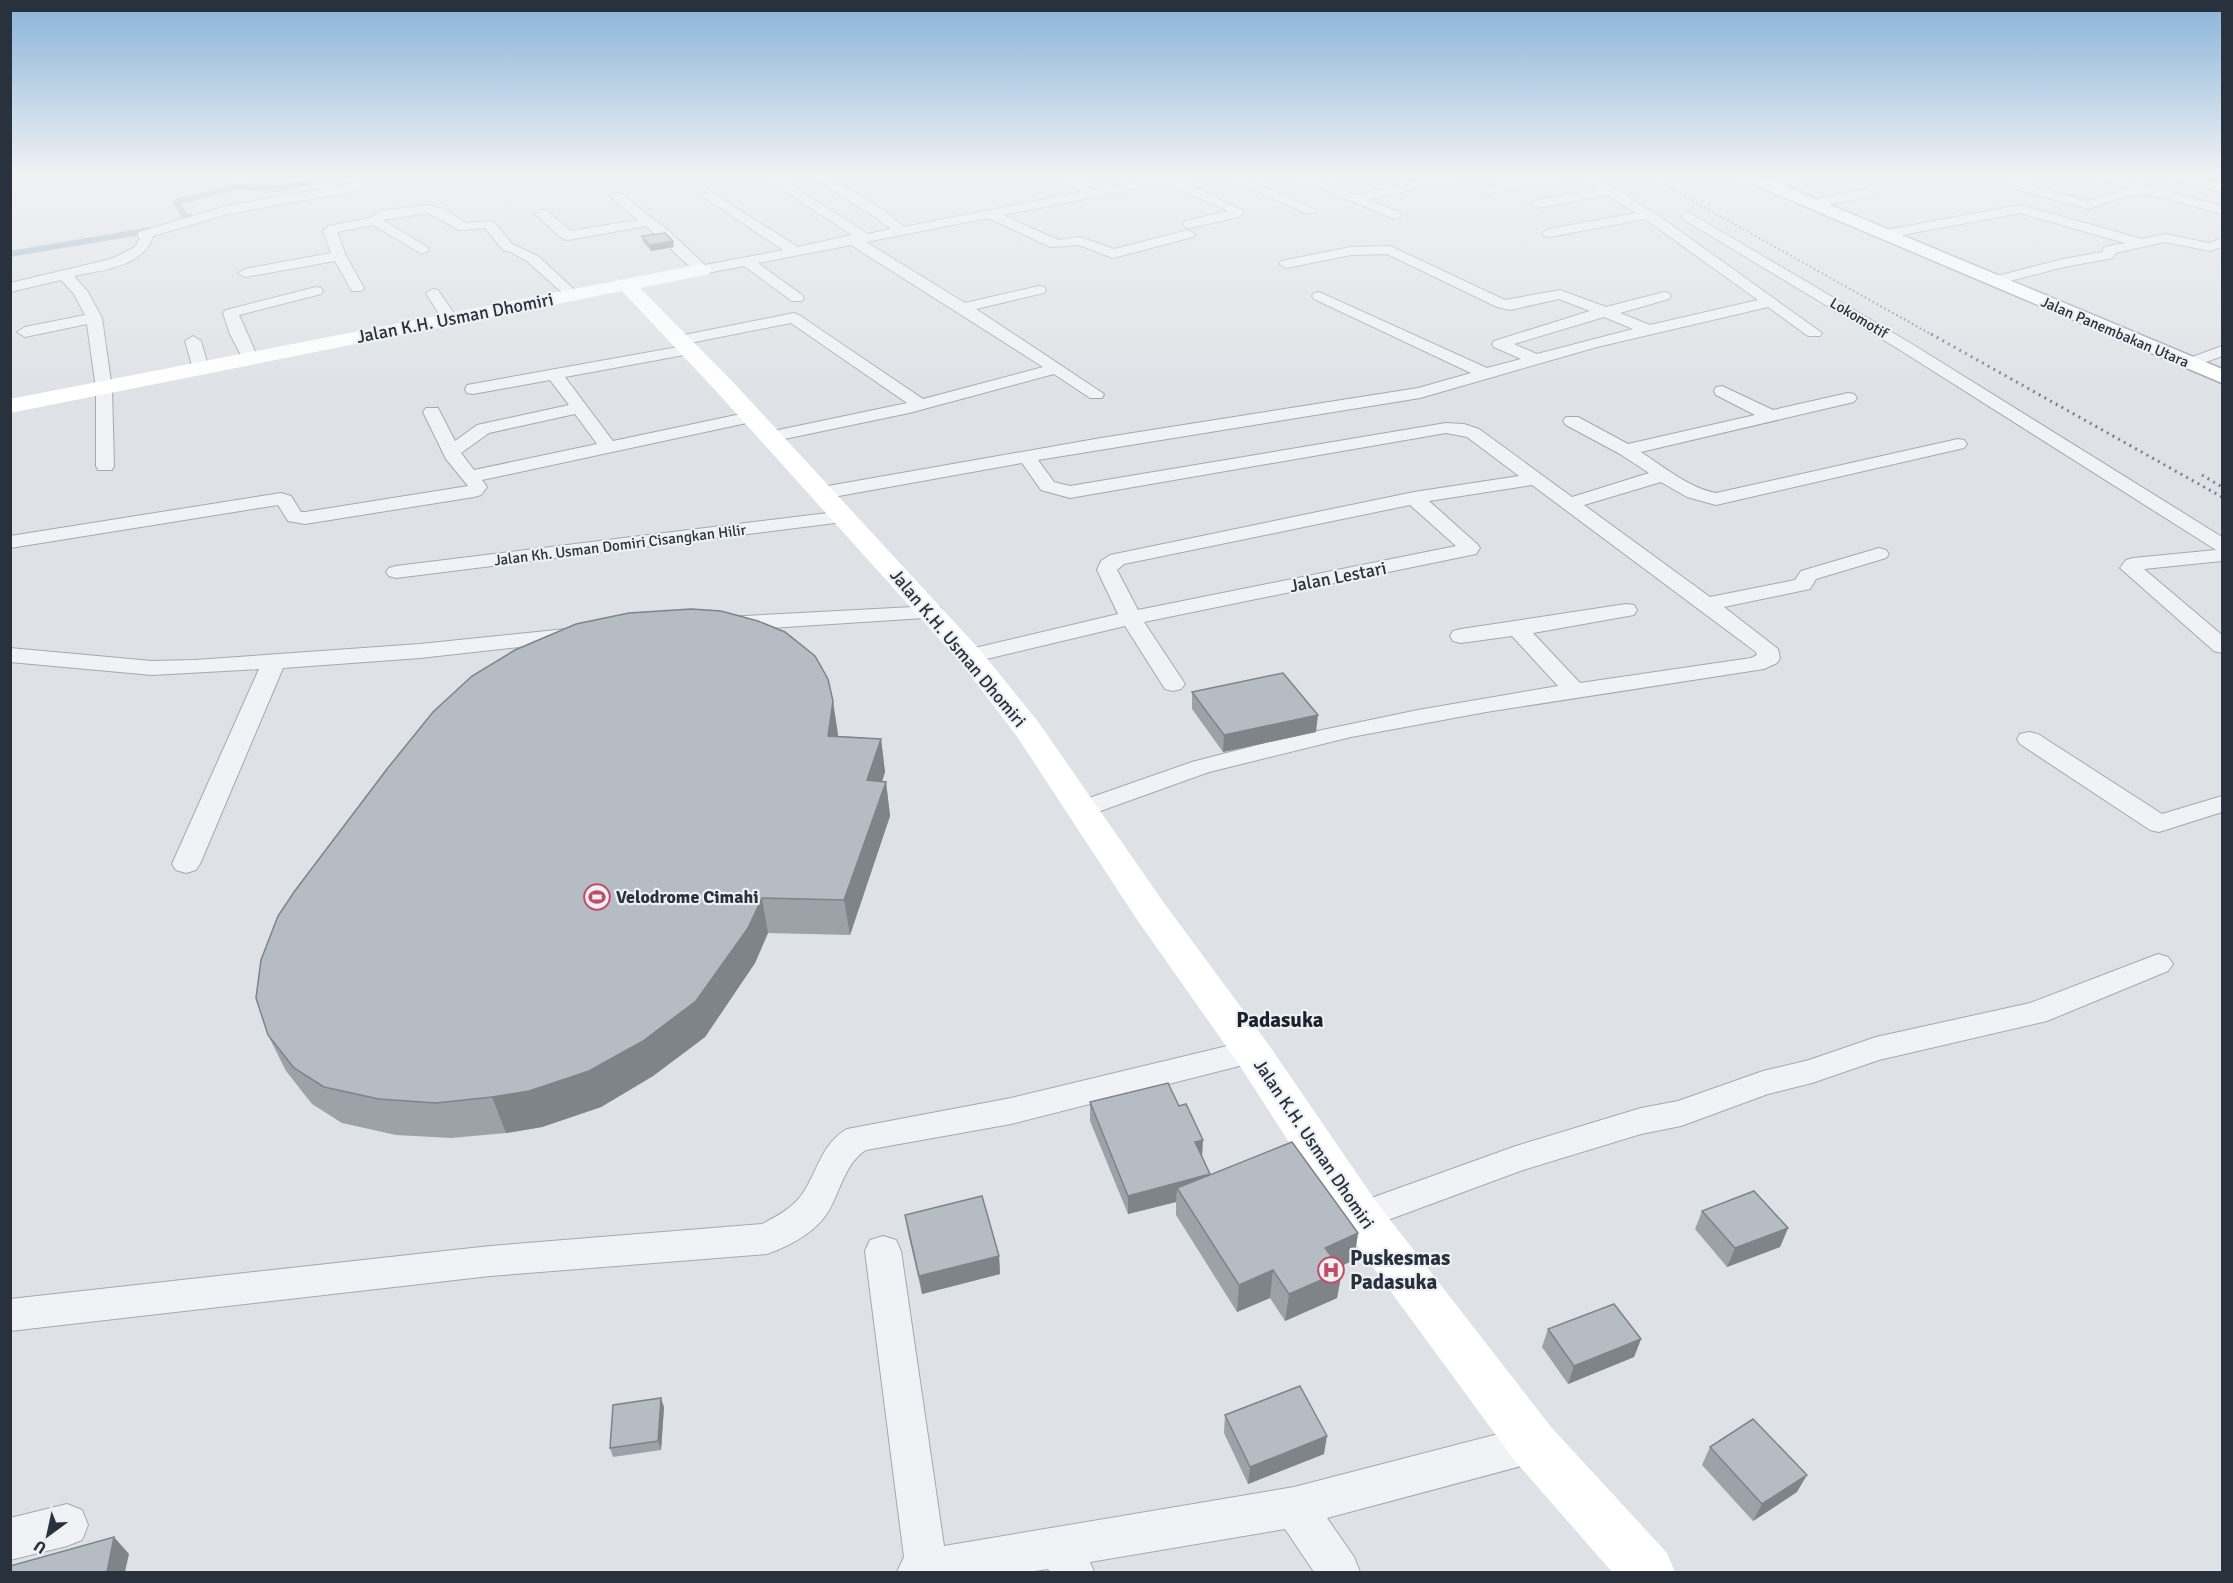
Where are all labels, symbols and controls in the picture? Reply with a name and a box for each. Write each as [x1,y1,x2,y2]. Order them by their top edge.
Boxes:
street label: Jalan K.H. Usman Dhomiri [355,288,555,348]
street label: Jalan Panembakan Utara [2038,293,2192,371]
street label: Lokomotif [1827,294,1892,343]
street label: Jalan Kh. Usman Domiri Cisangkan Hilir [493,521,748,569]
street label: Jalan Lestari [1288,557,1388,597]
street label: Jalan K.H. Usman Dhomiri [885,564,1031,732]
sports icon: Velodrome Cimahi [582,882,612,912]
place label: Velodrome Cimahi [616,886,759,908]
district label: Padasuka [1236,1007,1324,1033]
street label: Jalan K.H. Usman Dhomiri [1249,1055,1379,1233]
place label: Puskesmas Padasuka [1350,1245,1450,1295]
hospital icon: Puskesmas Padasuka [1316,1255,1346,1285]
north arrow [18,1505,78,1565]
text: U [30,1535,50,1558]

